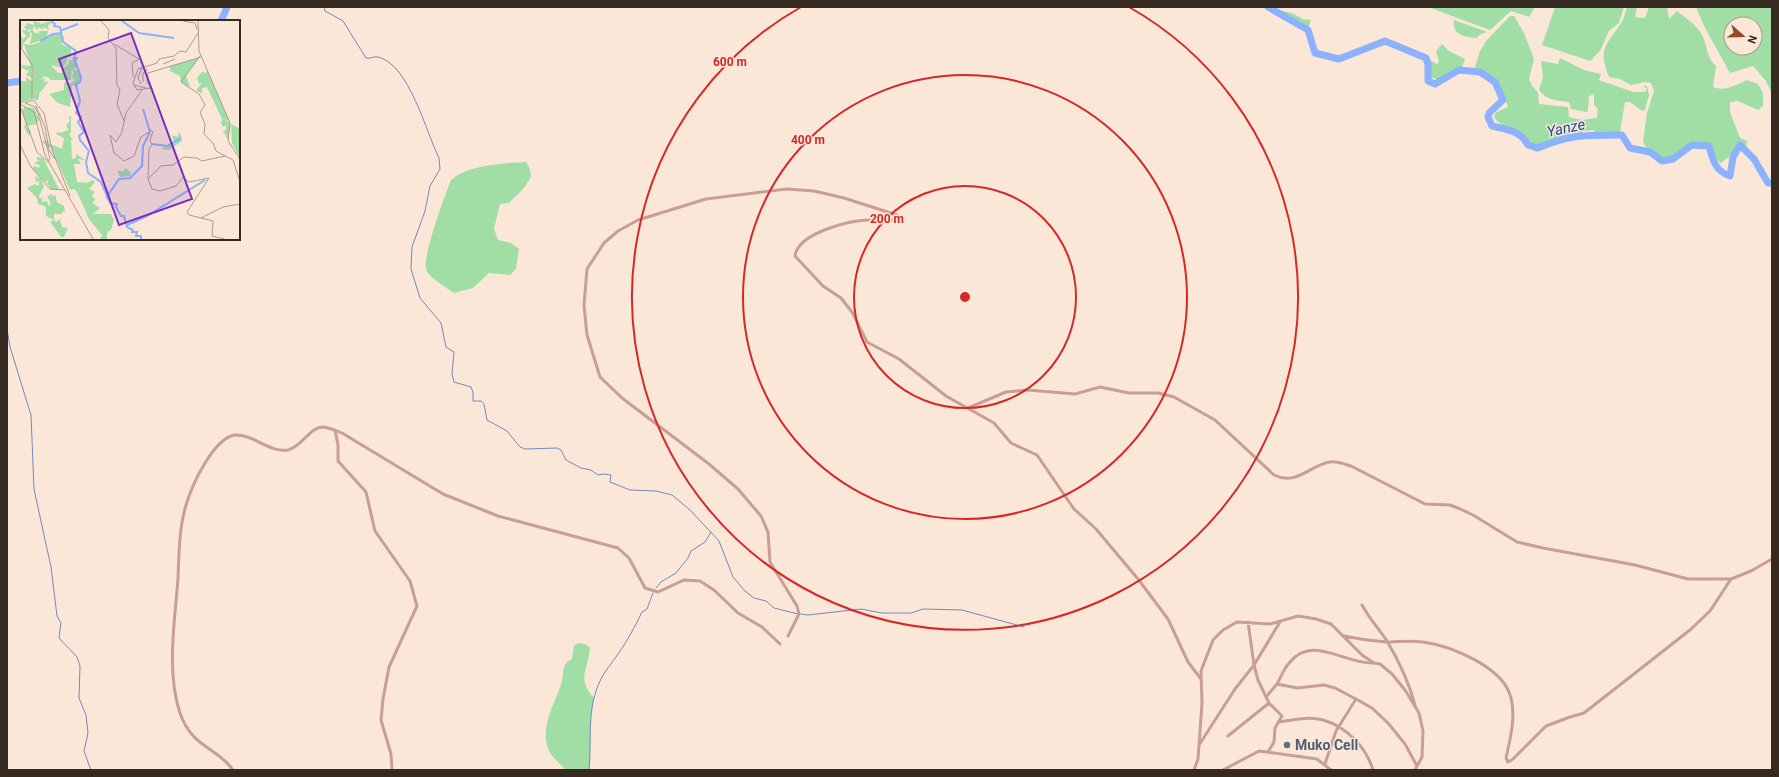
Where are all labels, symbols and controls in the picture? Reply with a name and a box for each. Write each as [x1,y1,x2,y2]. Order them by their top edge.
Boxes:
north arrow [1723,16,1763,56]
inset map [20,20,240,240]
text: N [1744,33,1759,45]
text: 600 m [713,55,747,69]
water label: Yanze [1545,115,1587,141]
text: 400 m [791,133,825,147]
text: 200 m [870,212,904,226]
centre of rings [958,290,972,304]
place label: Muko Cell [1295,737,1358,753]
marker: Muko Cell [1282,740,1292,750]

